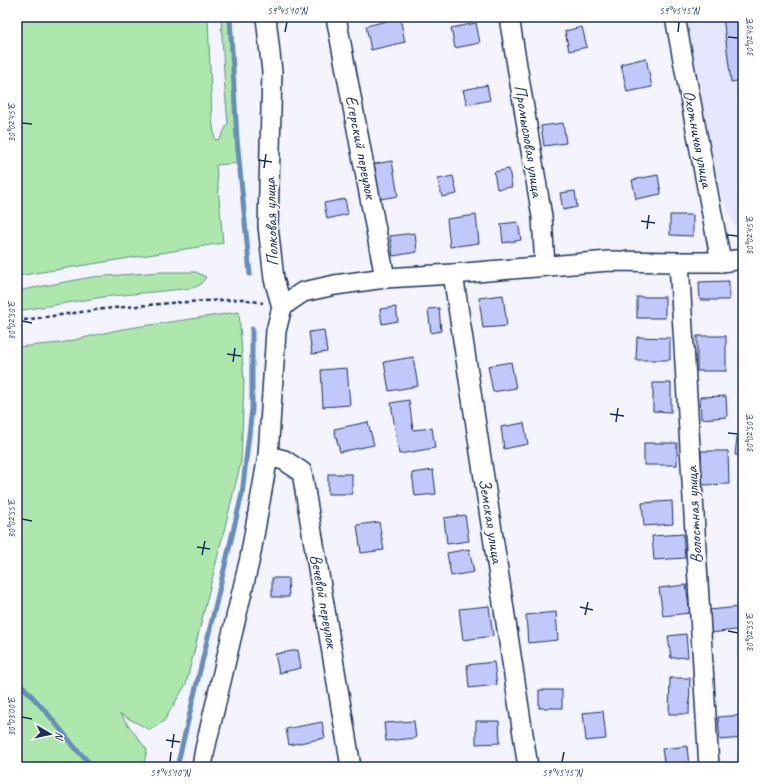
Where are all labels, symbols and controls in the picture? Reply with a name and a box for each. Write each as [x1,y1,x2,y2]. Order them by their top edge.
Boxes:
text: 59°45'10"N [267,4,309,17]
text: 59°45'15"N [659,4,701,17]
text: 30°02'40"E [743,17,756,57]
street label: Промысловая улица [510,84,549,200]
street label: Охотничья улица [678,89,718,191]
street label: Егерский переулок [341,94,382,202]
text: 30°02'45"E [5,102,18,142]
street label: Полковая улица [259,176,283,267]
text: 30°02'45"E [743,215,756,255]
text: 30°02'50"E [5,300,18,340]
text: 30°02'50"E [743,413,756,453]
street label: Волостная улица [681,464,707,564]
street label: Земская улица [474,477,508,567]
text: 30°02'55"E [5,498,18,538]
street label: Вечевой переулок [305,553,343,651]
text: 30°02'55"E [743,612,756,652]
text: 30°03'00"E [5,696,18,736]
north arrow [30,714,70,754]
text: N [52,731,67,742]
text: 59°45'10"N [150,766,192,779]
text: 59°45'15"N [542,766,584,779]

